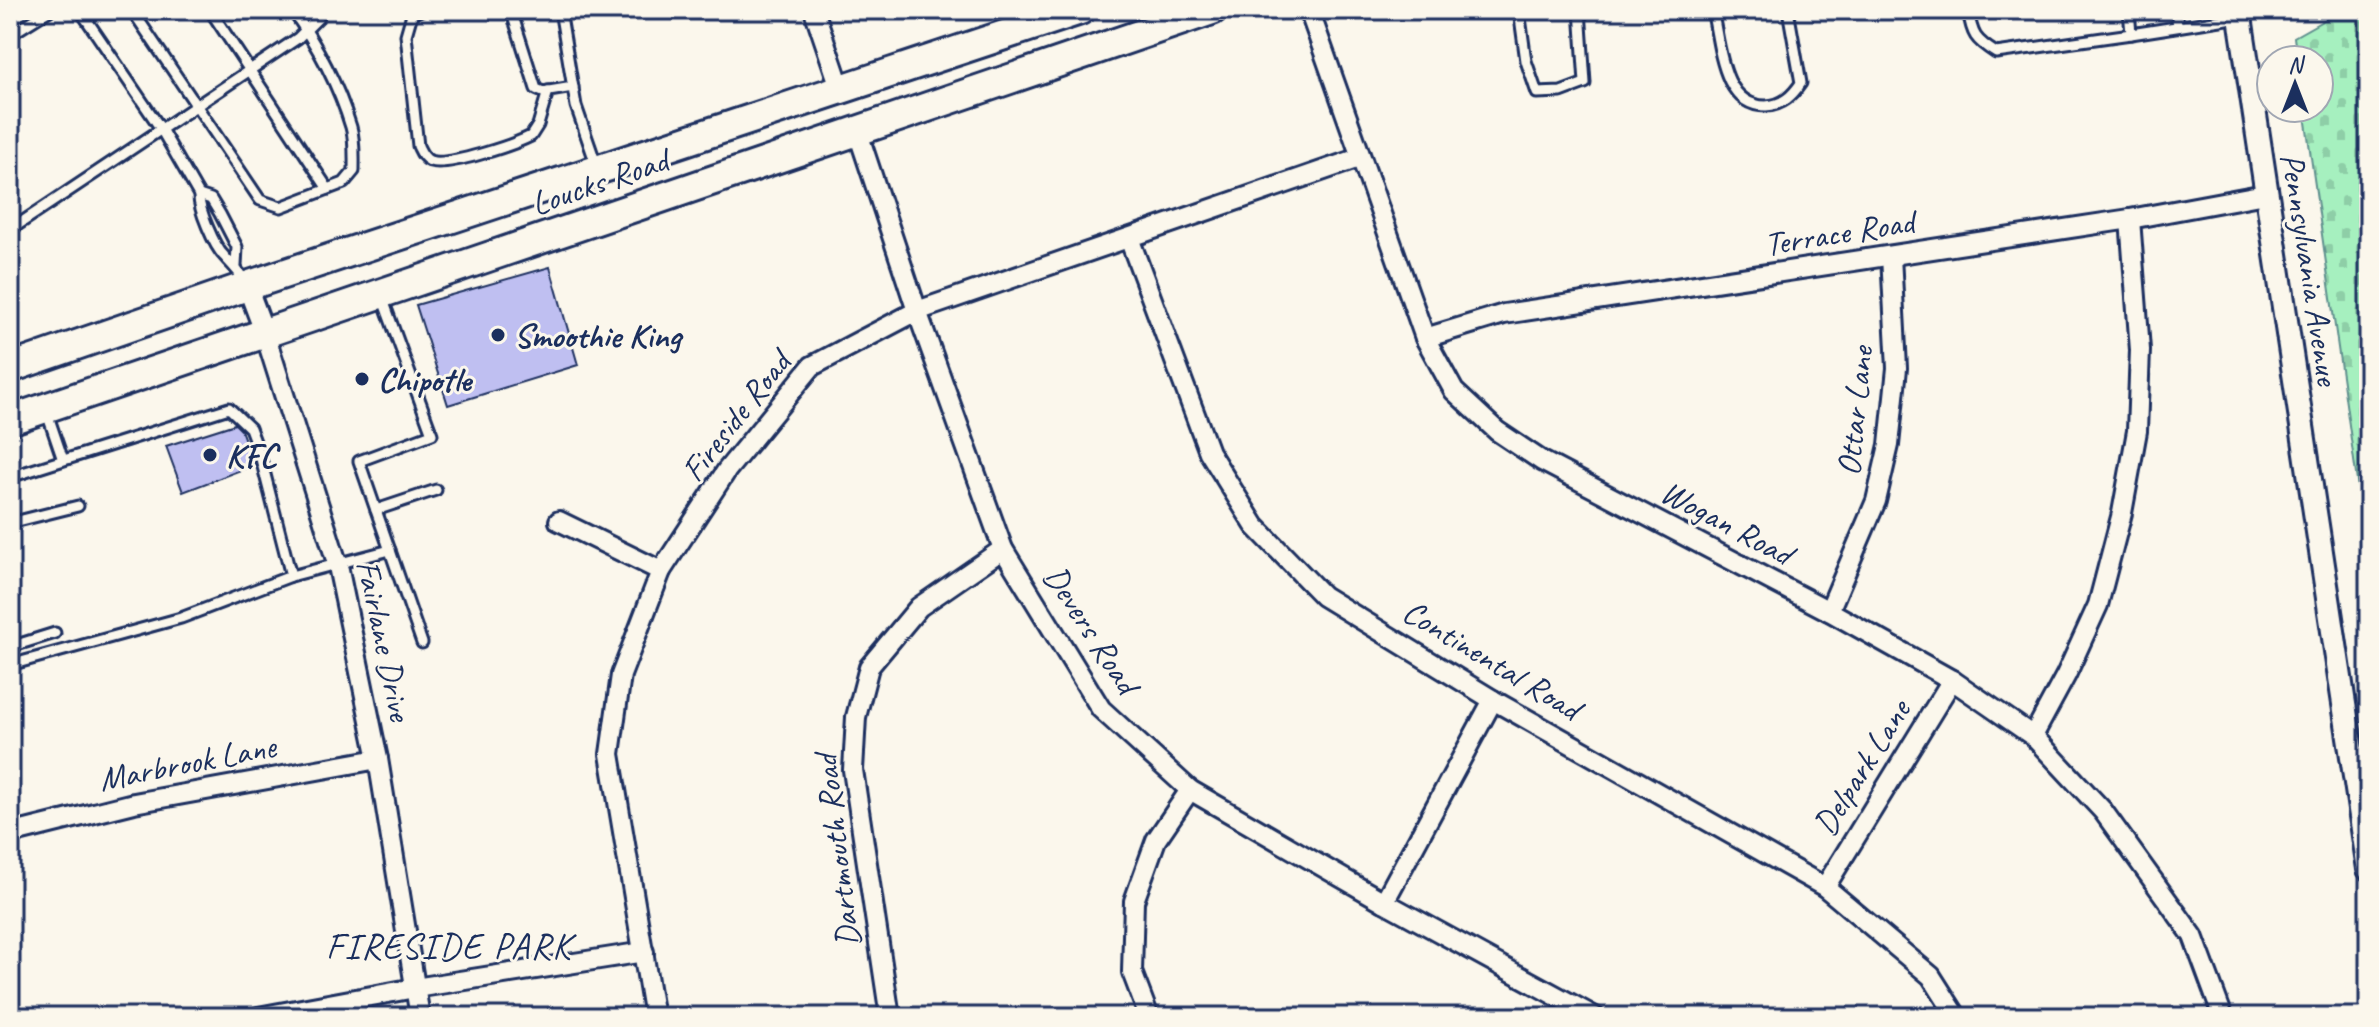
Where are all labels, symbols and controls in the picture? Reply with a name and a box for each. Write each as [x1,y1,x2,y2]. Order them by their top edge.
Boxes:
north arrow [2255,44,2335,124]
text: N [2288,51,2305,79]
street label: Loucks Road [525,137,677,225]
street label: Pennsylvania Avenue [2271,150,2350,390]
street label: Terrace Road [1761,199,1921,266]
place label: Smoothie King [514,314,684,357]
marker: Smoothie King [489,326,507,344]
street label: Fireside Road [671,339,802,490]
street label: Ottar Lane [1826,342,1883,478]
place label: Chipotle [378,358,473,401]
marker: Chipotle [353,370,371,388]
place label: KFC [226,434,281,477]
marker: KFC [201,446,219,464]
street label: Wogan Road [1654,470,1804,577]
street label: Fairlane Drive [347,556,423,726]
street label: Devers Road [1034,557,1151,705]
street label: Continental Road [1395,590,1592,732]
street label: Delpark Lane [1803,689,1921,843]
street label: Marbrook Lane [95,724,281,801]
street label: Dartmouth Road [803,748,870,950]
district label: FIRESIDE PARK [326,923,577,969]

